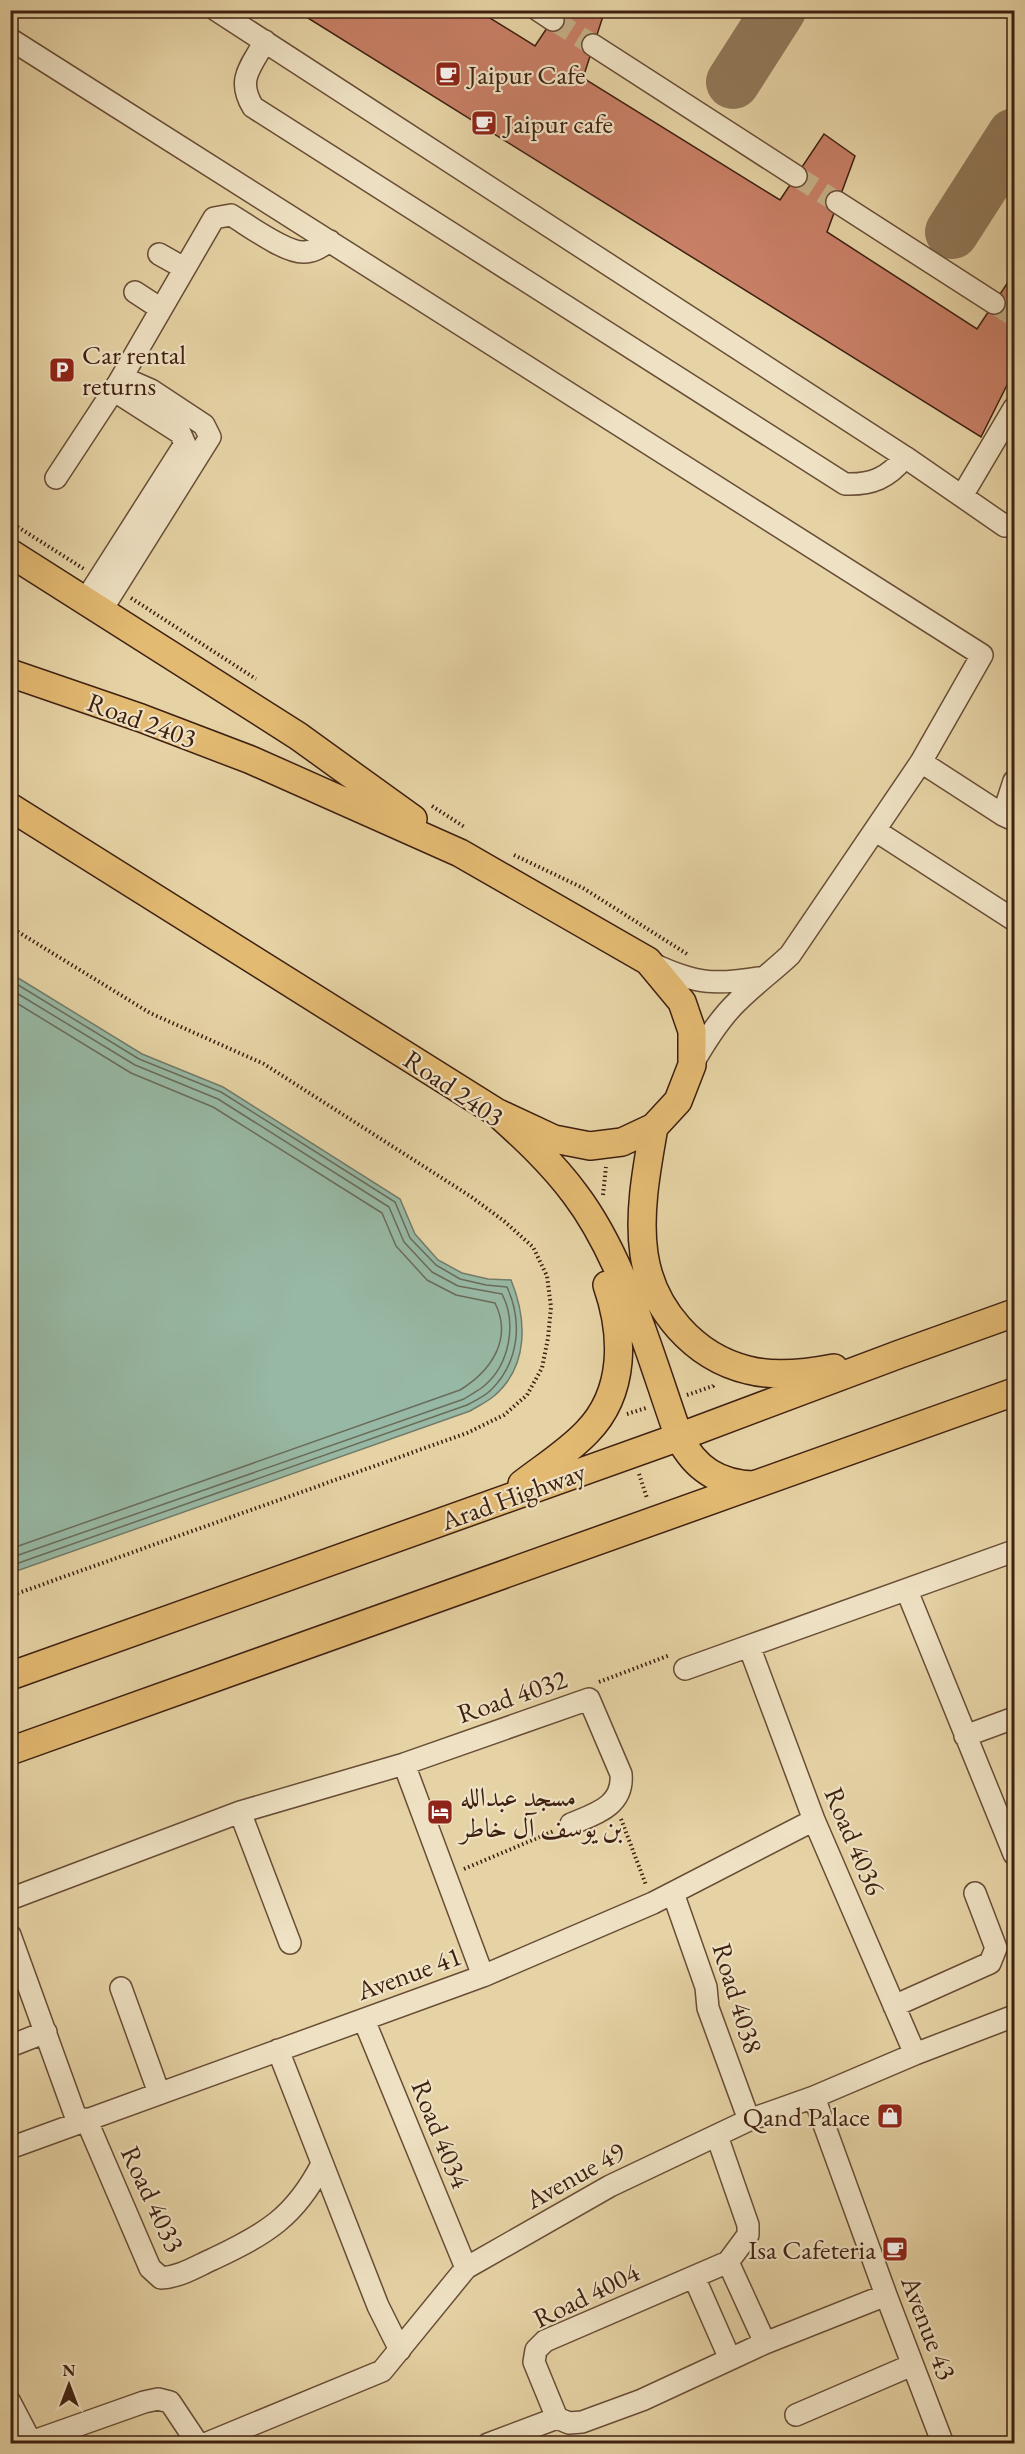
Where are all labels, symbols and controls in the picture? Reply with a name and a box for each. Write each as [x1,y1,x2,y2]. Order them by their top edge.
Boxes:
place label: Jaipur Cafe [466,57,586,92]
cafe icon: Jaipur Cafe [433,59,463,89]
place label: Jaipur cafe [502,106,613,141]
cafe icon: Jaipur cafe [469,108,499,138]
place label: Car rental returns [82,337,186,403]
parking icon: Car rental returns [47,355,77,385]
street label: Road 2403 [83,684,201,756]
street label: Road 2403 [397,1042,511,1134]
street label: Arad Highway [435,1454,590,1539]
street label: Road 4032 [453,1661,572,1731]
place label: مسجد عبدالله بن يوسف آل خاطر [457,1779,623,1845]
street label: Road 4036 [817,1782,893,1900]
hotel icon: مسجد عبدالله بن يوسف آل خاطر [425,1797,455,1827]
street label: Avenue 41 [351,1938,466,2008]
street label: Road 4038 [705,1938,771,2058]
street label: Road 4034 [403,2075,479,2194]
place label: Qand Palace [743,2099,870,2134]
shop icon: Qand Palace [875,2101,905,2131]
street label: Avenue 49 [518,2133,631,2217]
street label: Road 4033 [113,2140,193,2258]
place label: Isa Cafeteria [748,2232,876,2267]
cafe icon: Isa Cafeteria [880,2234,910,2264]
street label: Road 4004 [527,2254,646,2336]
street label: Avenue 43 [893,2270,965,2385]
north arrow [39,2355,99,2415]
text: N [63,2360,76,2381]

